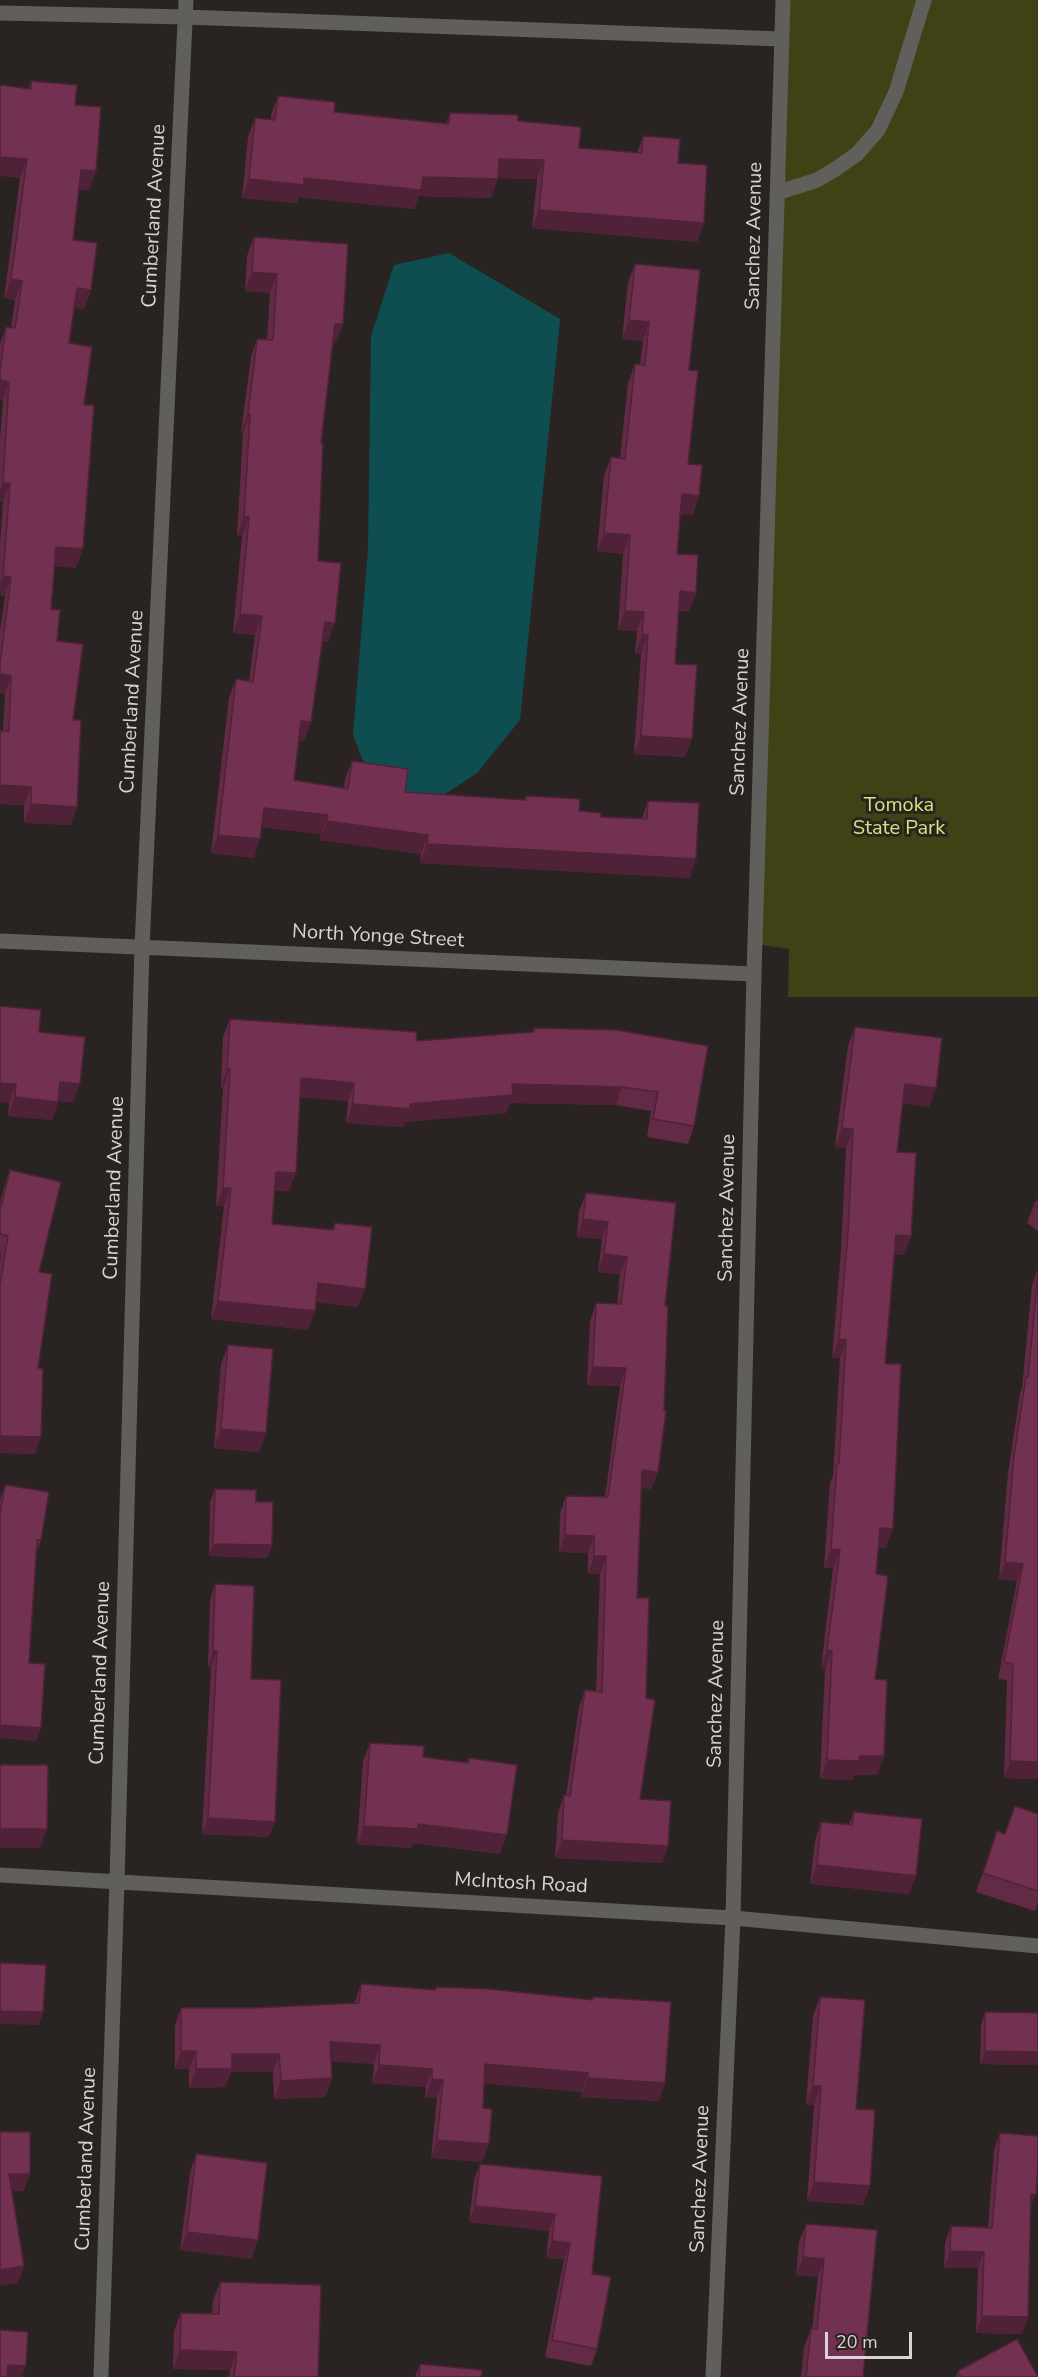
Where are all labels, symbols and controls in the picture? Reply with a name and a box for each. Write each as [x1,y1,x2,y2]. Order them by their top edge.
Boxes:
street label: Cumberland Avenue [138,124,172,308]
street label: Sanchez Avenue [742,162,768,310]
street label: Cumberland Avenue [116,610,150,794]
street label: Sanchez Avenue [726,648,756,796]
park label: Tomoka State Park [853,794,945,841]
street label: North Yonge Street [291,921,465,953]
street label: Cumberland Avenue [100,1096,130,1280]
street label: Sanchez Avenue [715,1134,741,1282]
street label: Cumberland Avenue [86,1581,116,1765]
street label: Sanchez Avenue [704,1620,730,1768]
street label: McIntosh Road [454,1869,588,1899]
street label: Cumberland Avenue [72,2067,102,2251]
street label: Sanchez Avenue [686,2105,716,2253]
scale bar [828,2320,915,2358]
text: 20 m [836,2330,878,2354]

